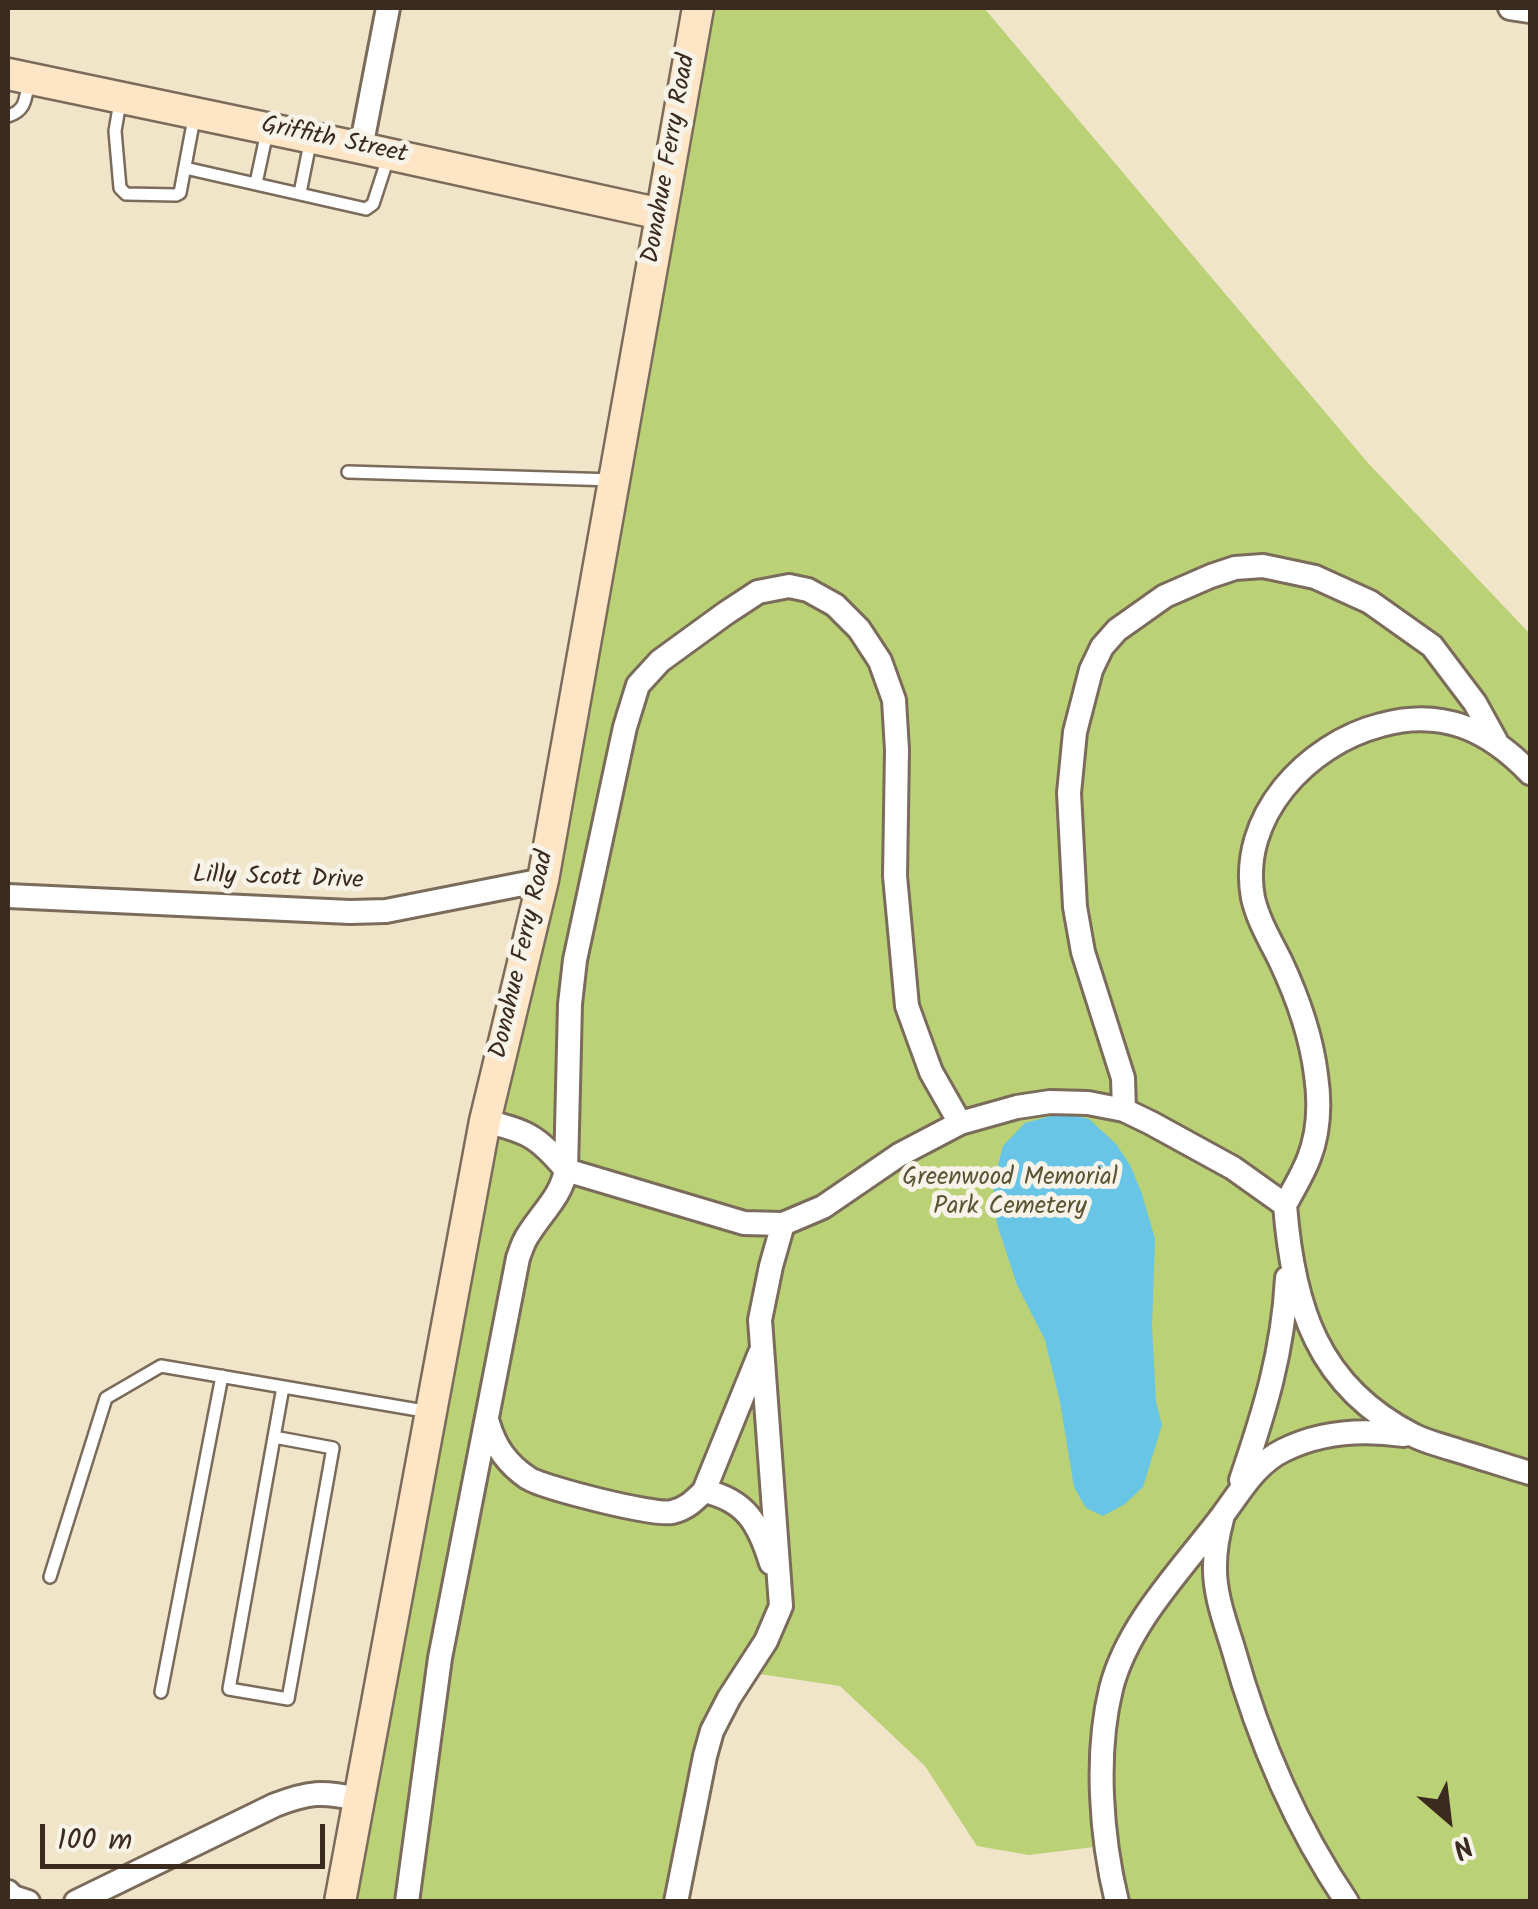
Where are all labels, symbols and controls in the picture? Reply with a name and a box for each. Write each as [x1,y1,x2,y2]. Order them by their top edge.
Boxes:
street label: Donahue Ferry Road [638,52,704,266]
street label: Griffith Street [258,112,410,172]
street label: Donahue Ferry Road [486,848,562,1062]
street label: Lilly Scott Drive [192,862,364,898]
park label: Greenwood Memorial Park Cemetery [902,1165,1118,1224]
north arrow [1398,1769,1498,1869]
scale bar [45,1804,330,1866]
text: 100 m [57,1817,132,1865]
text: N [1444,1822,1481,1870]

